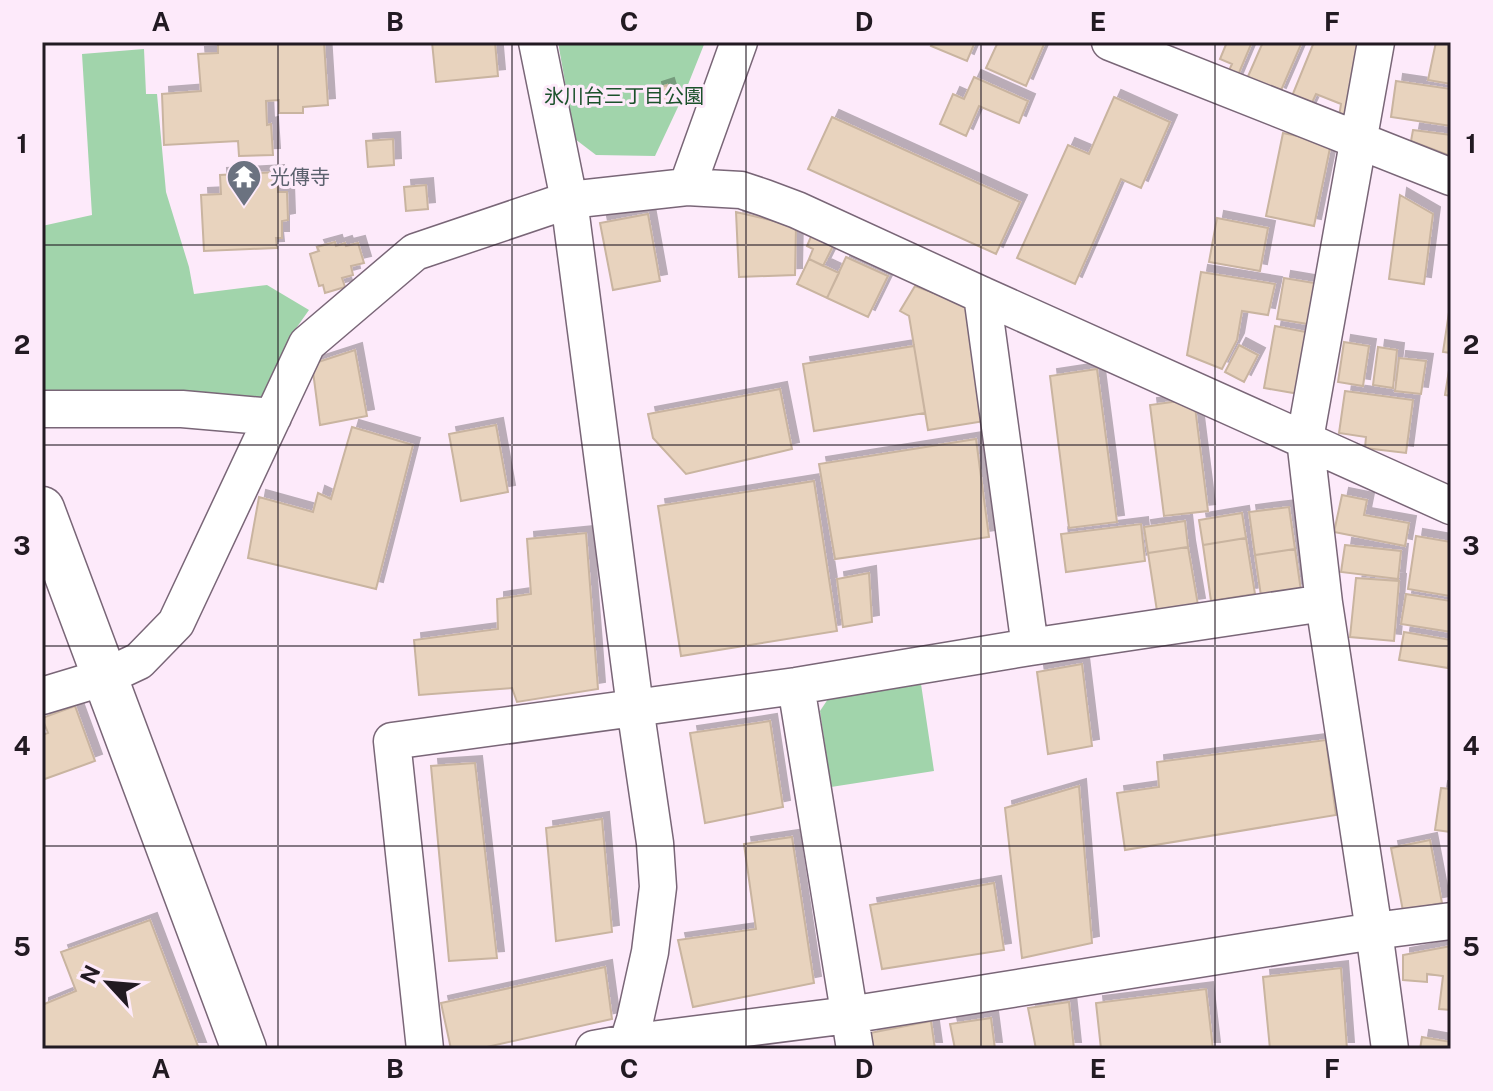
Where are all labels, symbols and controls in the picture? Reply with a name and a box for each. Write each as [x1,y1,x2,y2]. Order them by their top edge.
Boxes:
text: A [152,6,171,37]
text: B [386,6,404,37]
text: C [620,6,638,37]
text: D [855,6,873,37]
text: E [1090,6,1106,37]
text: F [1324,6,1340,37]
park label: 氷川台三丁目公園 [544,84,704,108]
text: 1 [16,128,28,159]
text: 1 [1465,128,1477,159]
temple icon: 光傳寺 [225,158,263,208]
place label: 光傳寺 [270,165,330,189]
text: 2 [14,329,30,360]
text: 2 [1463,329,1479,360]
text: 3 [13,530,31,561]
text: 3 [1462,530,1480,561]
text: 4 [13,730,31,761]
text: 4 [1462,730,1480,761]
text: 5 [13,931,31,962]
text: 5 [1462,931,1480,962]
north arrow [68,943,148,1023]
text: N [75,961,105,988]
text: A [152,1053,171,1084]
text: B [386,1053,404,1084]
text: C [620,1053,638,1084]
text: D [855,1053,873,1084]
text: E [1090,1053,1106,1084]
text: F [1324,1053,1340,1084]

